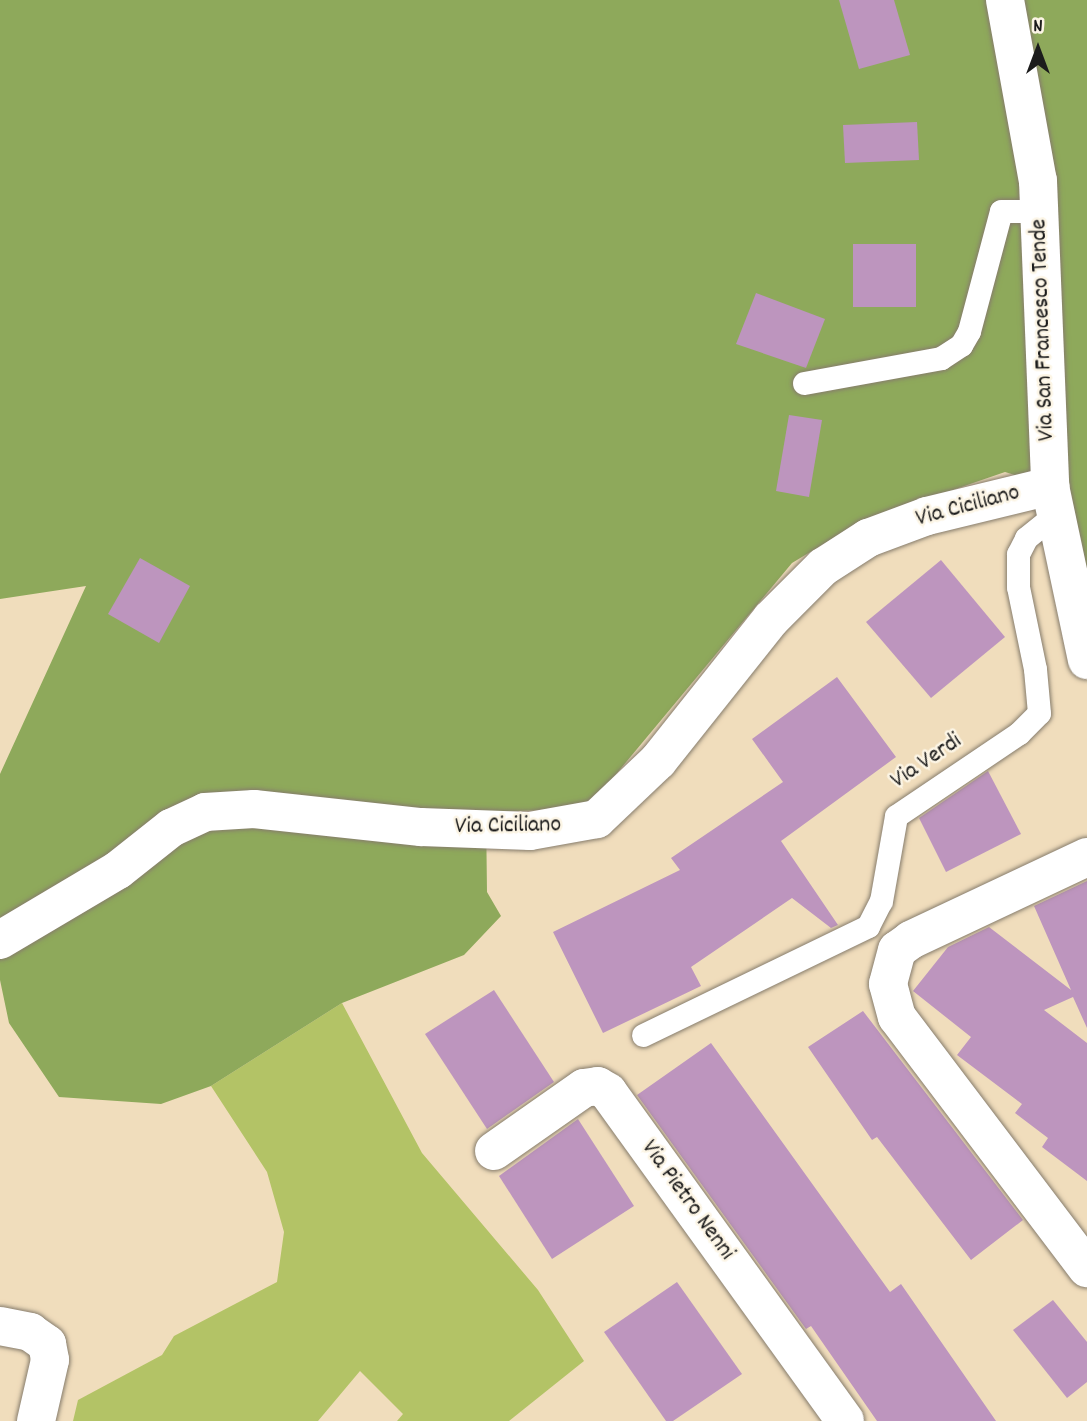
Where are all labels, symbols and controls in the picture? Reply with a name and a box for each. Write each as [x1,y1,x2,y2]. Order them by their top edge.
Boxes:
north arrow [1003,14,1073,84]
text: N [1033,14,1043,41]
street label: Via San Francesco Tende [1026,218,1062,442]
street label: Via Ciciliano [913,479,1023,535]
street label: Via Verdi [886,728,968,796]
street label: Via Ciciliano [455,812,561,842]
street label: Via Pietro Nenni [634,1135,740,1267]

